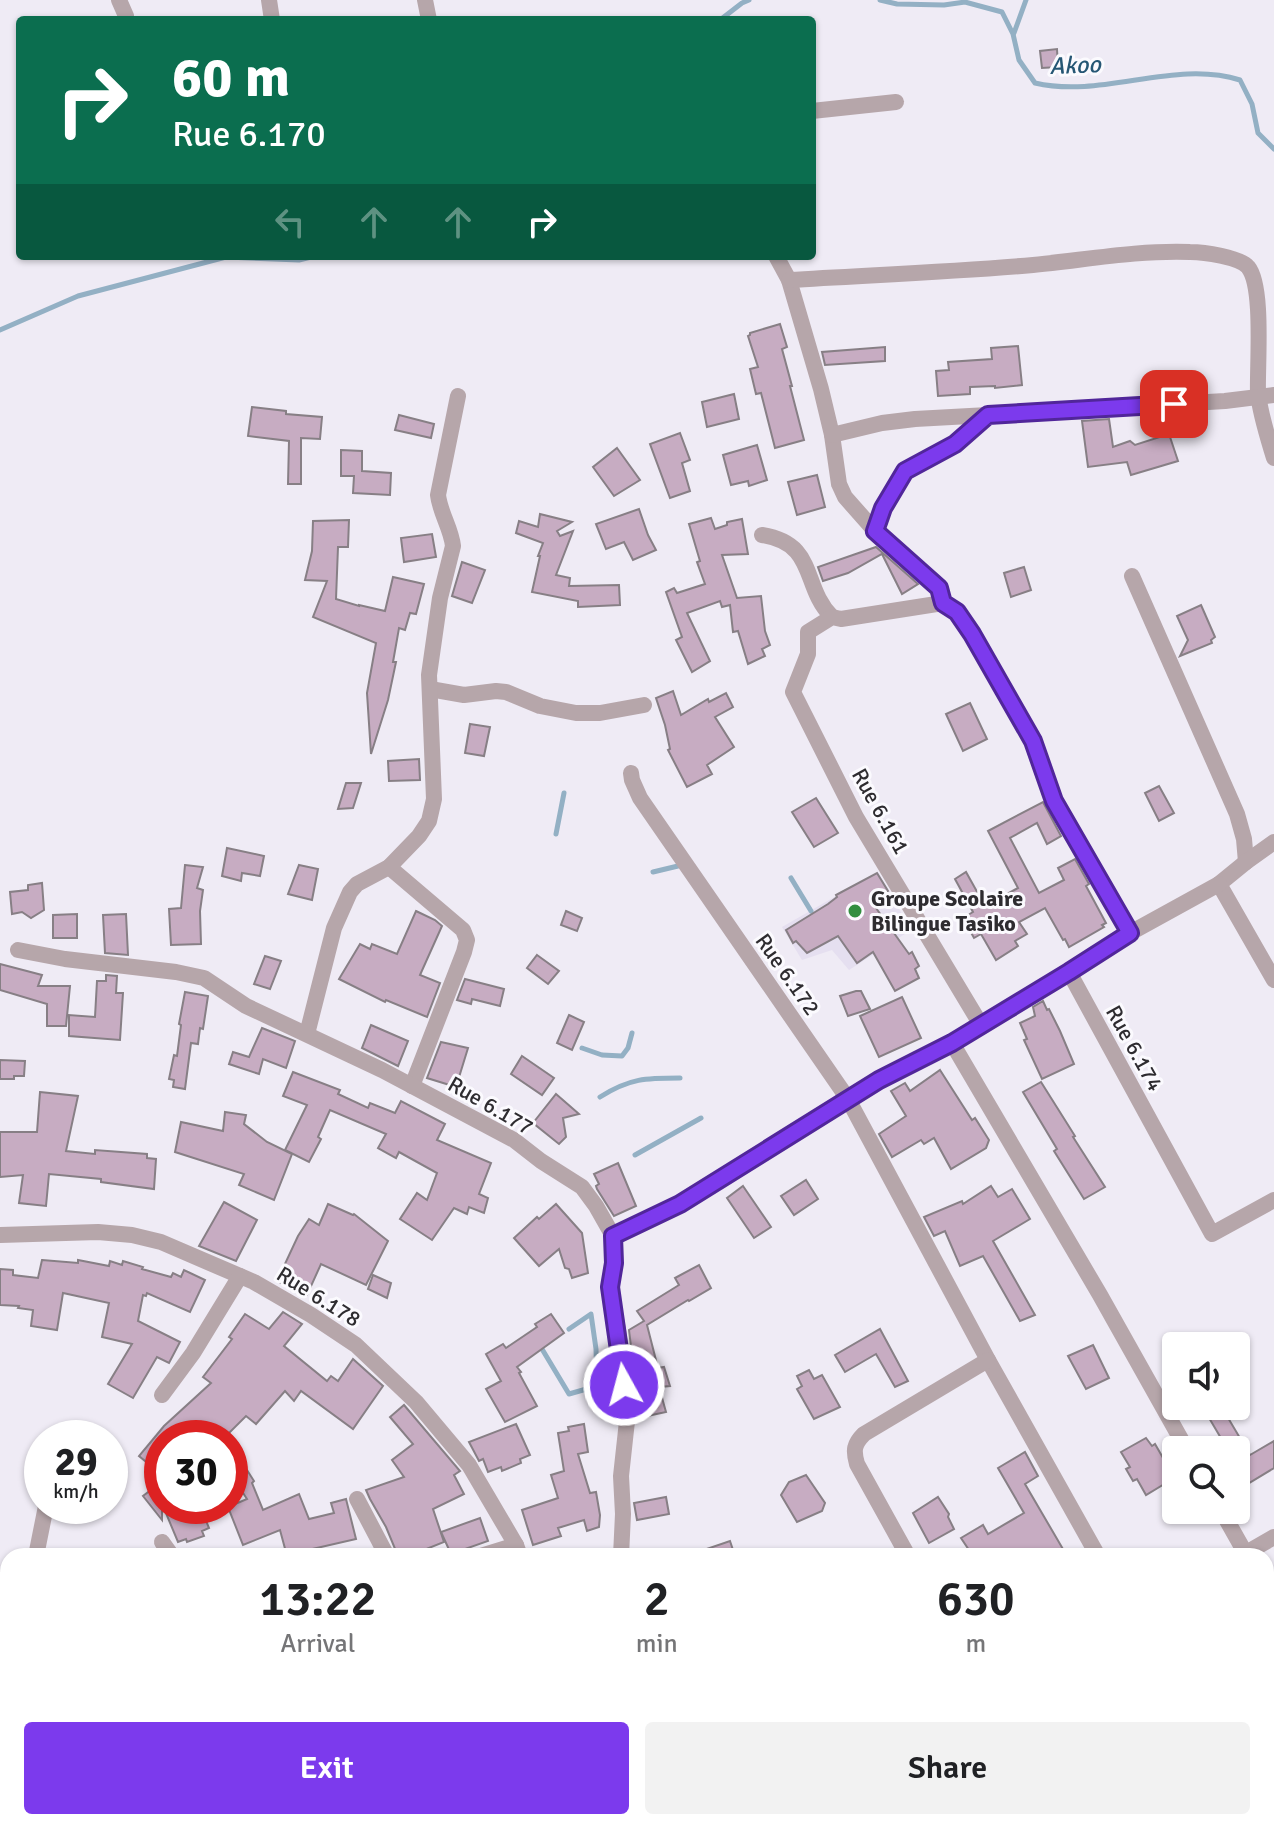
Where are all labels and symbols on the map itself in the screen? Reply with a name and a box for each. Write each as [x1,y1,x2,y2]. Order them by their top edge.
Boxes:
water label: Akoo [1049,49,1103,81]
pin [1140,370,1208,438]
street label: Rue 6.161 [846,764,915,859]
place label: Groupe Scolaire Bilingue Tasiko [871,885,1023,937]
marker: Groupe Scolaire Bilingue Tasiko [846,902,864,920]
street label: Rue 6.172 [750,928,826,1020]
street label: Rue 6.174 [1100,1001,1169,1096]
street label: Rue 6.177 [443,1070,538,1141]
street label: Rue 6.178 [272,1260,366,1333]
position arrow [582,1343,666,1427]
speed limit sign: 30 [144,1420,248,1524]

